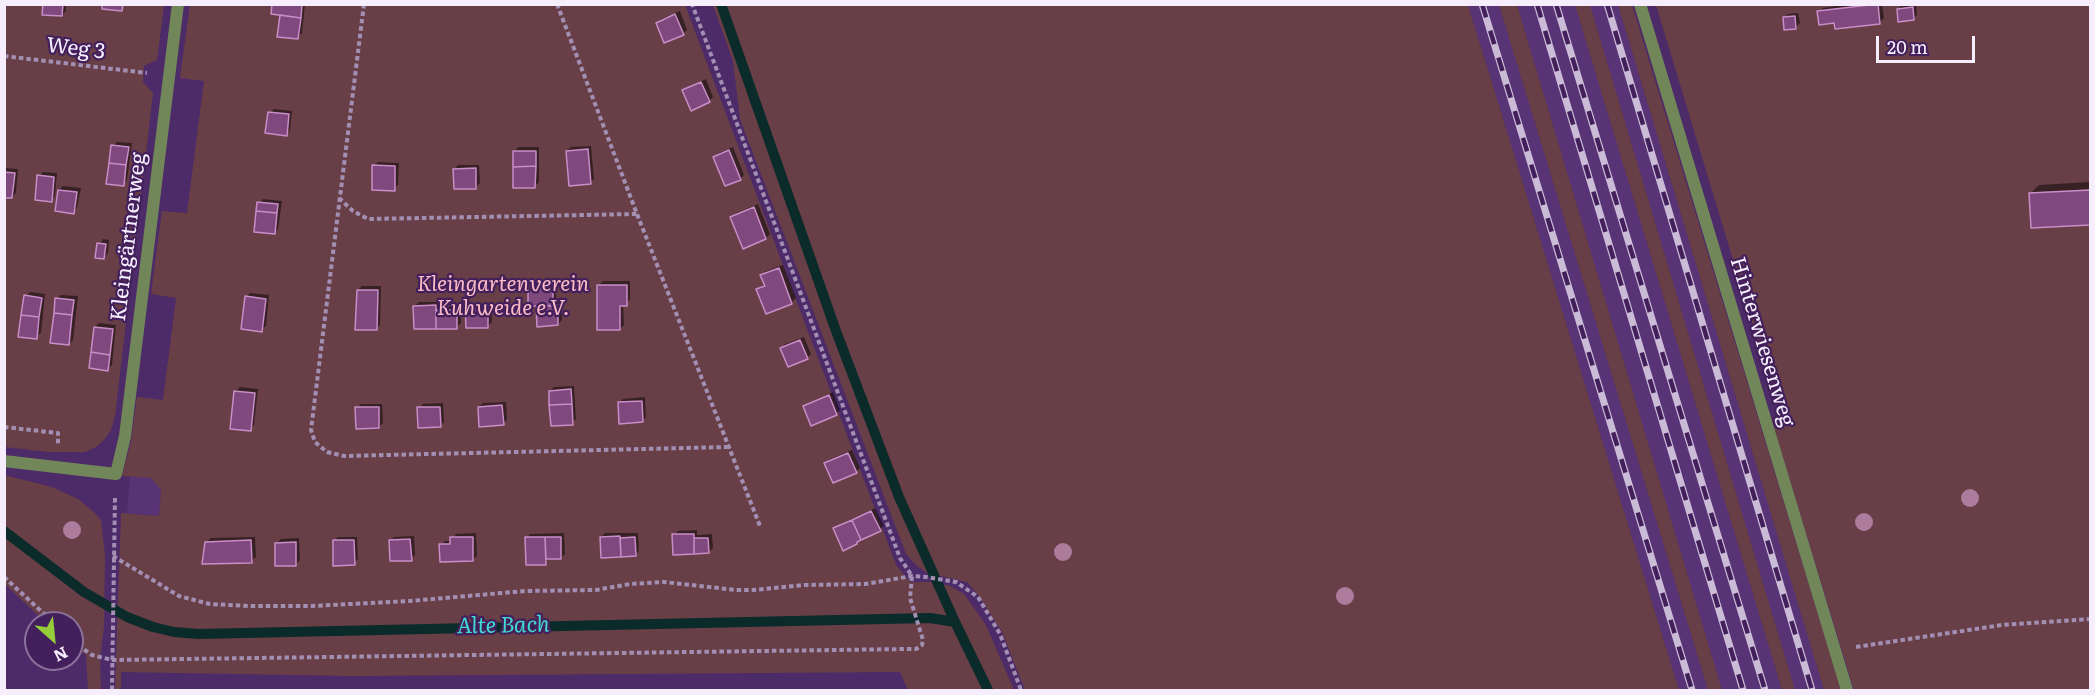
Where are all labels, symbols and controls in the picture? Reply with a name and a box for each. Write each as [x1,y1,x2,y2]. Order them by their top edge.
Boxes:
scale bar [1879,24,1978,62]
street label: Weg 3 [45,33,107,65]
text: 20 m [1887,33,1928,60]
street label: Kleingärtnerweg [106,151,152,323]
street label: Hinterwiesenweg [1724,254,1800,430]
park label: Kleingartenverein Kuhweide e.V. [417,272,589,322]
north arrow [24,611,84,671]
water label: Alte Bach [456,612,550,640]
text: N [50,642,73,669]

